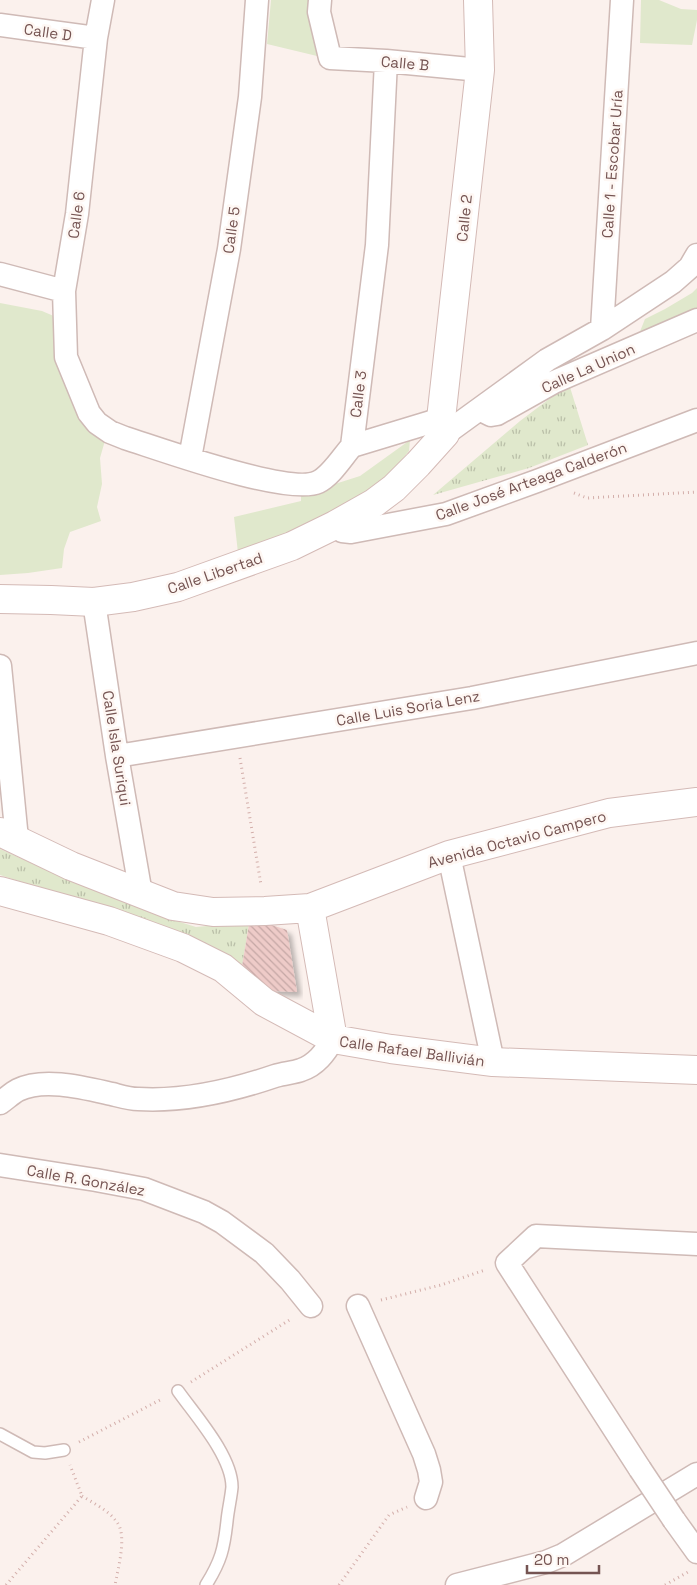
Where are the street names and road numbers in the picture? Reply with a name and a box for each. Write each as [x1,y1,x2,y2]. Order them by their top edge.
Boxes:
street label: Calle D [23,19,73,45]
street label: Calle B [380,51,430,75]
street label: Calle 1 - Escobar Uría [597,89,627,239]
street label: Calle 6 [63,190,89,240]
street label: Calle 2 [452,193,476,243]
street label: Calle 5 [218,205,244,255]
street label: Calle La Union [538,339,638,397]
street label: Calle 3 [346,369,370,419]
street label: Calle José Arteaga Calderón [433,438,629,524]
street label: Calle Libertad [165,548,265,598]
street label: Calle Luis Soria Lenz [335,686,481,730]
street label: Calle Isla Suriqui [99,689,135,807]
street label: Avenida Octavio Campero [426,806,608,872]
street label: Calle Rafael Ballivián [338,1031,486,1071]
street label: Calle R. González [25,1160,147,1200]

